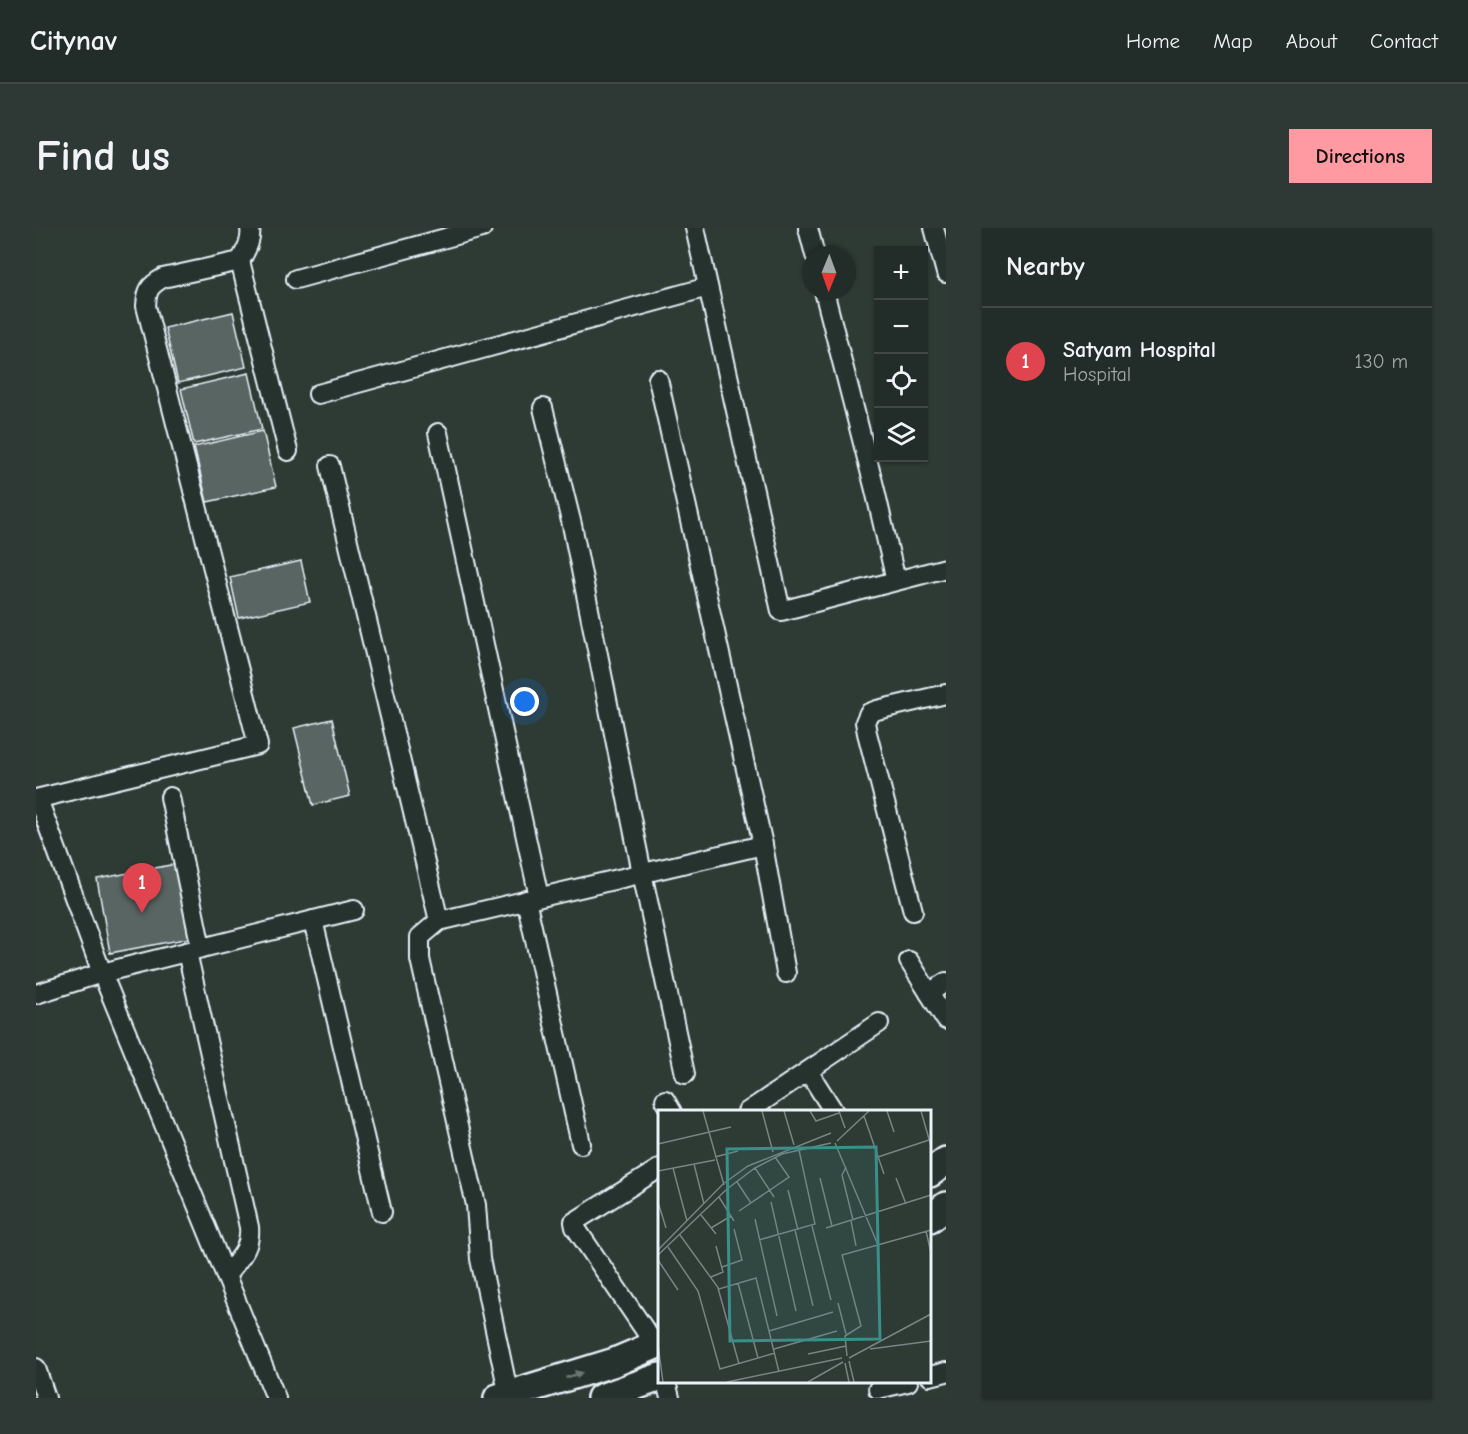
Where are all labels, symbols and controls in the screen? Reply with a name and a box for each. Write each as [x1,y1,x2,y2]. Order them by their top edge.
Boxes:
text: Citynav [30,25,117,57]
text: Home [1126,29,1180,53]
text: Map [1213,29,1253,53]
text: About [1286,29,1337,53]
text: Contact [1370,29,1438,53]
button: Directions [1289,129,1432,183]
text: Find us [36,132,170,181]
north arrow [802,246,856,300]
map controls [874,246,928,462]
button: + [874,246,928,300]
text: Nearby [1006,252,1085,282]
button: − [874,300,928,354]
text: Satyam Hospital [1063,337,1216,363]
text: 1 [1022,350,1029,373]
text: 130 m [1355,350,1408,373]
button: locate [874,354,928,408]
text: Hospital [1063,363,1131,386]
button: layers [874,408,928,462]
your location [510,687,539,716]
pin: 1 [122,864,162,913]
inset map [658,1110,931,1383]
one-way arrow [565,1370,583,1379]

